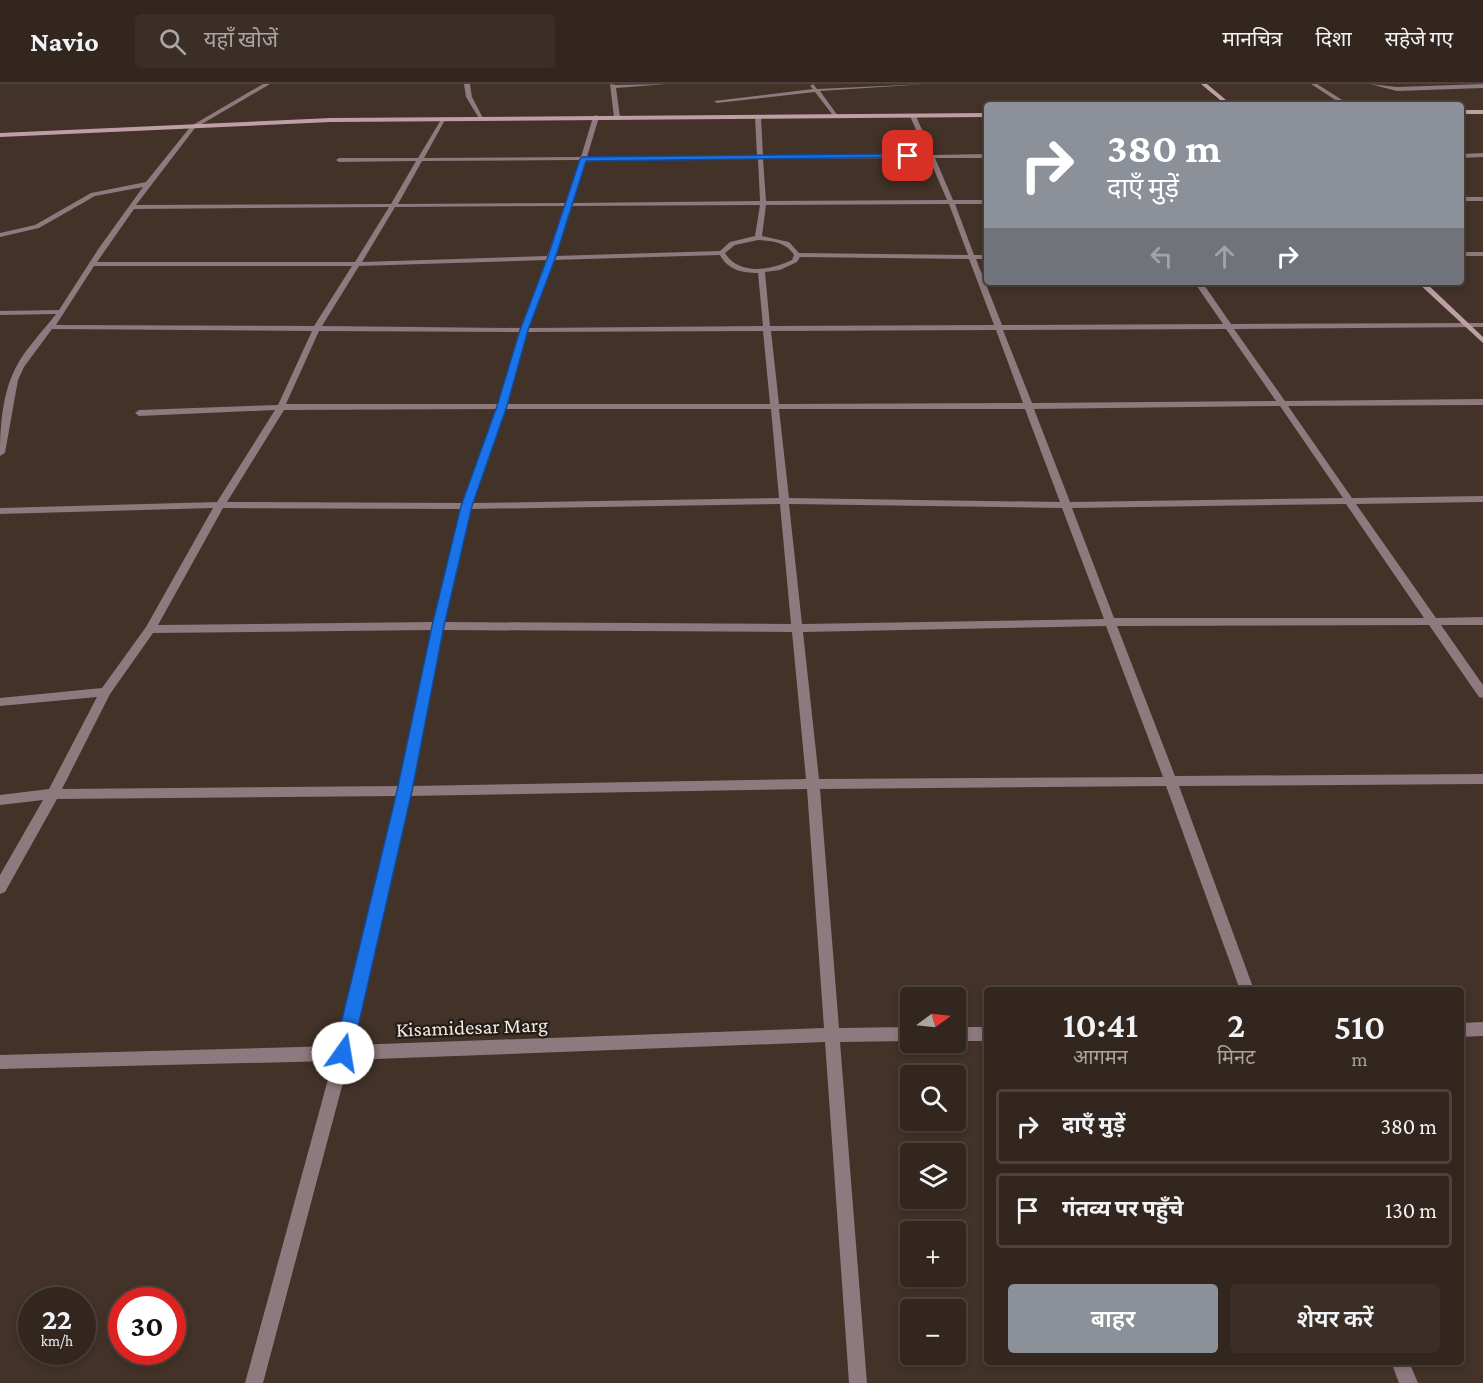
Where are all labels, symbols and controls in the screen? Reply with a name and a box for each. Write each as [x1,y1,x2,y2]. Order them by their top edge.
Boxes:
search box [135,14,555,68]
icon: search [156,25,189,58]
text: Navio [30,26,99,57]
text: यहाँ खोजें [204,27,278,52]
text: मानचित्र [1222,27,1282,51]
text: दिशा [1315,27,1352,51]
text: सहेजे गए [1385,27,1453,51]
text: 380 m [1107,124,1221,171]
icon: right [1008,126,1086,204]
pin [882,130,933,181]
icon: arrive [891,139,924,172]
text: दाएँ मुड़ें [1107,173,1179,203]
icon: left [1145,240,1178,273]
icon: ahead [1208,240,1241,273]
icon: right [1271,240,1304,273]
north arrow [900,987,966,1053]
map controls [900,987,966,1365]
text: 10:41 [1063,1005,1138,1045]
text: 2 [1227,1005,1245,1045]
text: 510 [1334,1007,1385,1047]
street label: Kisamidesar Marg [396,1012,548,1042]
position arrow [311,1021,375,1085]
text: आगमन [1073,1046,1128,1068]
text: मिनट [1217,1046,1255,1068]
text: m [1352,1048,1368,1070]
button: search [900,1065,966,1131]
icon: right [1011,1110,1044,1143]
text: दाएँ मुड़ें [1062,1112,1125,1137]
text: 380 m [1380,1114,1437,1139]
button: layers [900,1143,966,1209]
icon: arrive [1011,1194,1044,1227]
text: गंतव्य पर पहुँचे [1062,1196,1184,1221]
text: 130 m [1385,1198,1437,1223]
button: + [900,1221,966,1287]
button: बाहर [1008,1284,1218,1353]
button: शेयर करें [1230,1284,1440,1353]
speed limit sign: 30 [108,1287,186,1365]
button: − [900,1299,966,1365]
text: 22 [42,1302,72,1335]
text: km/h [41,1333,73,1349]

